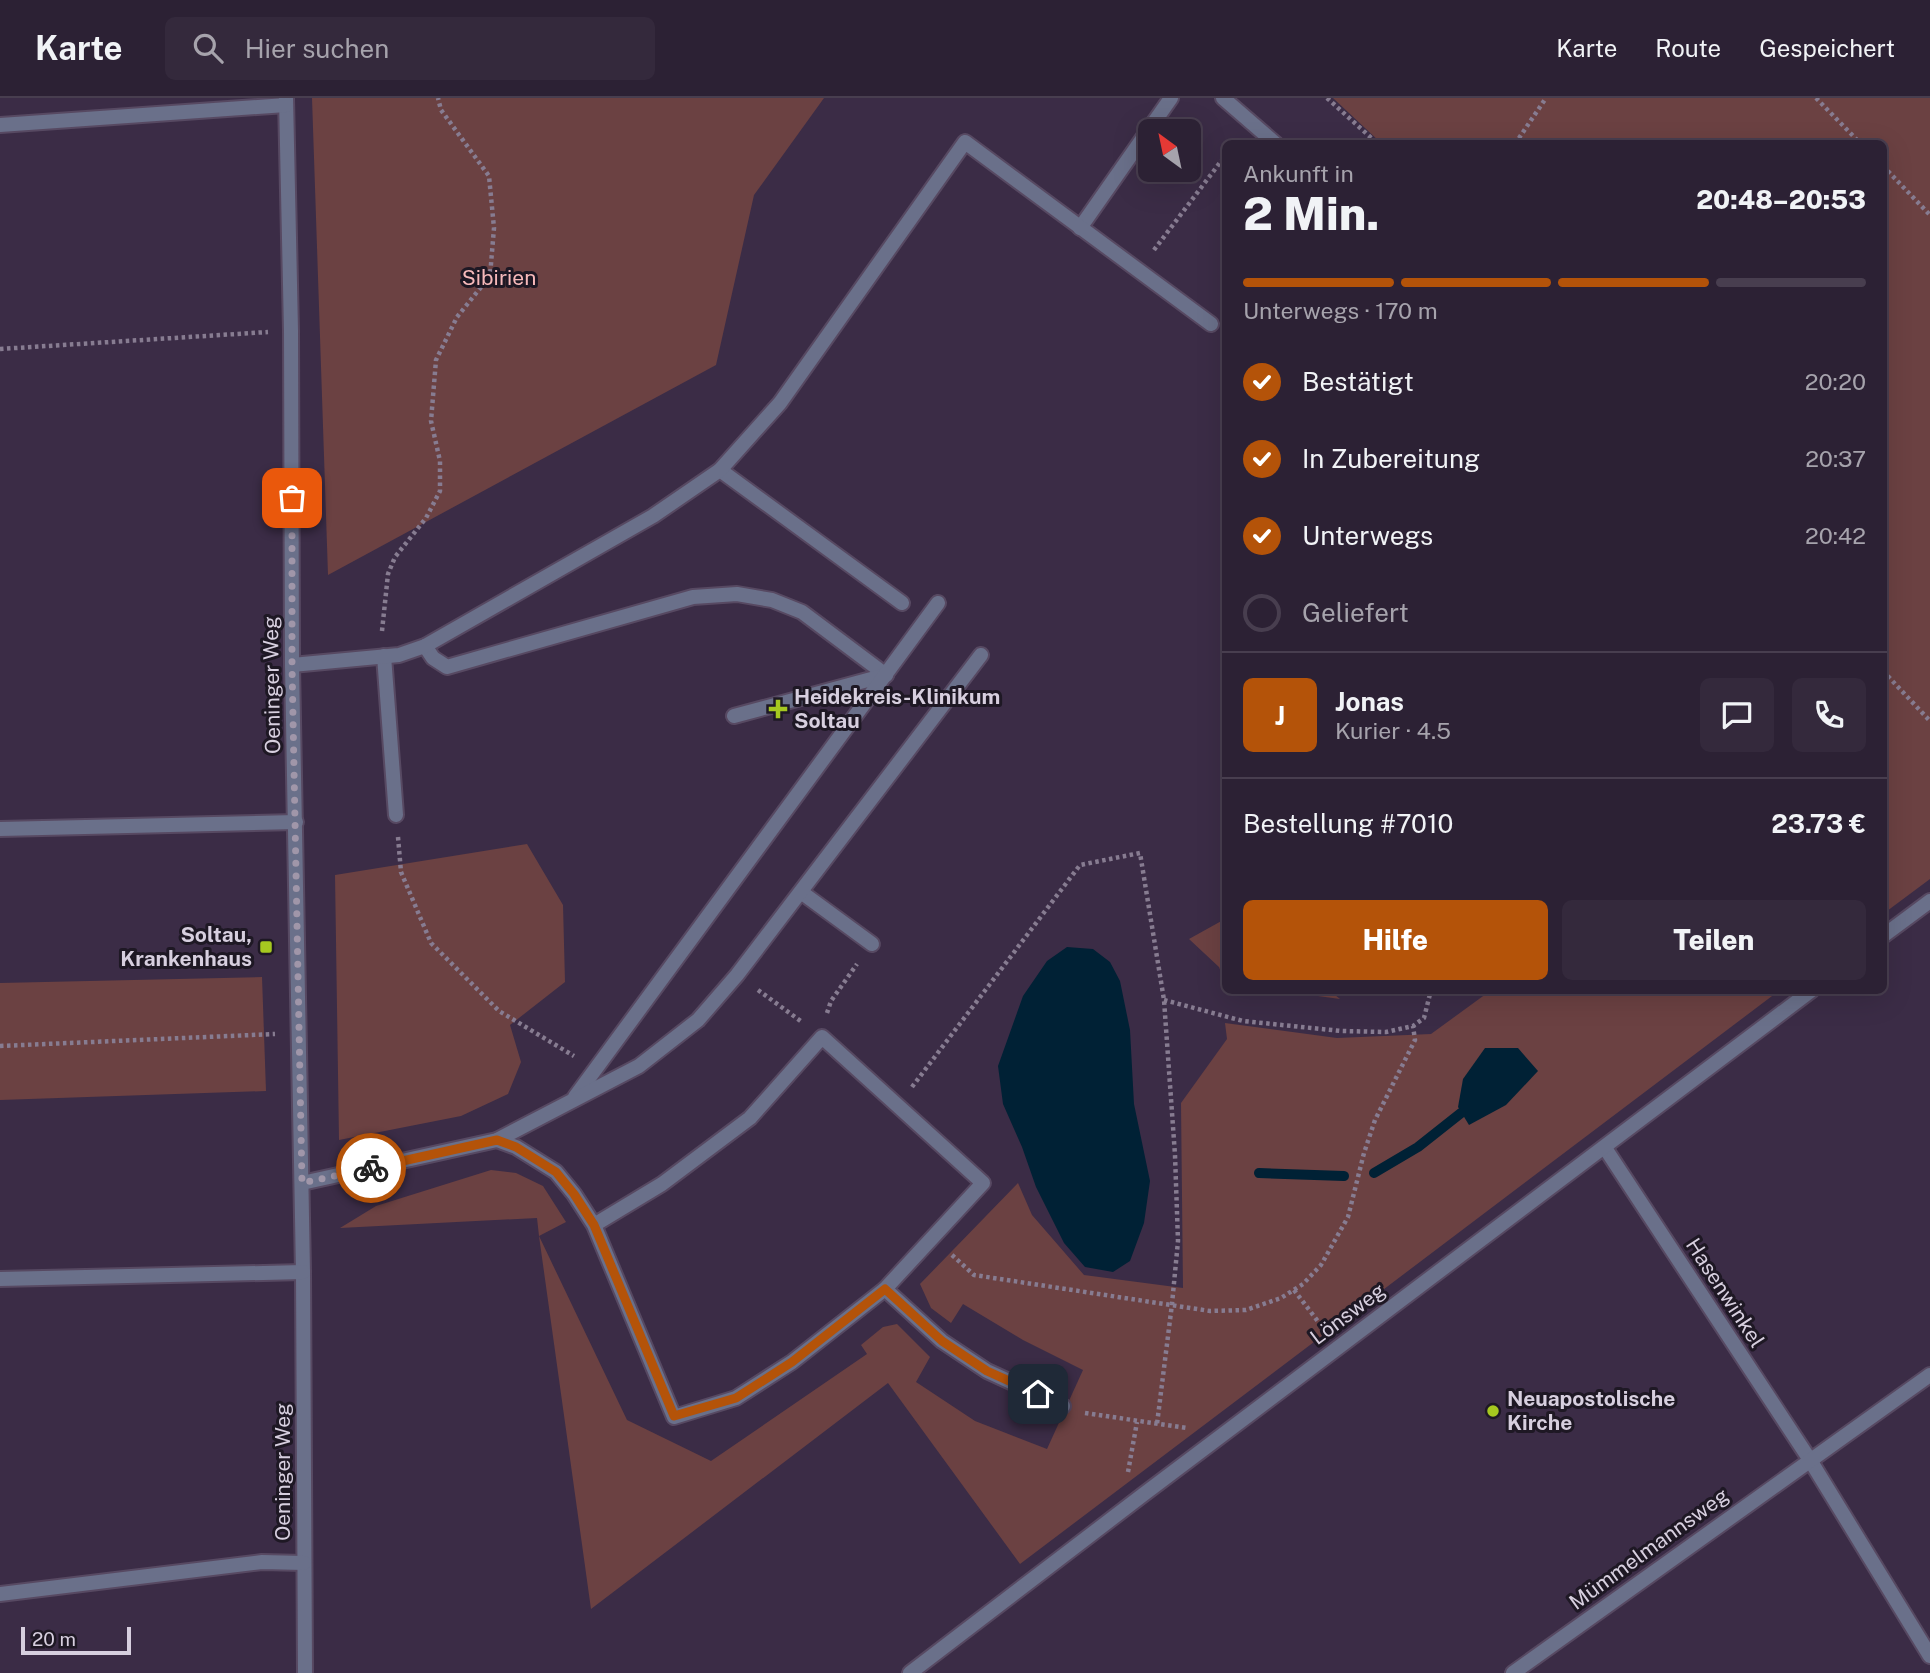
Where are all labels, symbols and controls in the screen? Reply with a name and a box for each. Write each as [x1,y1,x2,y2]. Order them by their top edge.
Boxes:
search box [165,17,655,80]
text: Karte [35,29,123,67]
icon: search [189,29,227,67]
text: Hier suchen [245,33,389,64]
text: Karte [1556,34,1617,62]
text: Route [1655,34,1721,62]
text: Gespeichert [1759,34,1895,62]
north arrow [1138,119,1200,182]
map controls [1138,119,1201,182]
text: Ankunft in [1243,160,1354,187]
text: 20:48–20:53 [1696,184,1866,215]
text: 2 Min. [1243,186,1380,240]
park label: Sibirien [462,265,536,290]
text: Unterwegs · 170 m [1243,297,1438,324]
icon: check [1243,363,1281,401]
text: Bestätigt [1302,366,1414,397]
text: 20:20 [1805,368,1866,395]
icon: check [1243,440,1281,478]
text: In Zubereitung [1302,443,1480,474]
text: 20:37 [1805,445,1866,472]
pin [262,468,322,528]
icon: bag [273,479,311,517]
icon: check [1243,517,1281,555]
text: Unterwegs [1302,520,1433,551]
text: 20:42 [1805,522,1866,549]
text: Geliefert [1302,597,1409,628]
street label: Oeninger Weg [258,616,285,754]
button: chat [1700,678,1774,752]
button: phone [1792,678,1866,752]
place label: Heidekreis-Klinikum Soltau [794,684,1000,733]
text: Jonas [1335,686,1404,717]
marker: Heidekreis-Klinikum Soltau [768,699,788,719]
text: J [1275,700,1285,731]
text: Kurier · 4.5 [1335,717,1451,744]
text: Bestellung #7010 [1243,808,1453,839]
text: 23.73 € [1771,808,1866,839]
button: Hilfe [1243,900,1548,980]
button: Teilen [1562,900,1866,980]
place label: Soltau, Krankenhaus [120,922,252,971]
marker: Soltau, Krankenhaus [258,939,274,955]
courier [336,1133,406,1203]
icon: bike [352,1149,390,1187]
street label: Hasenwinkel [1681,1233,1770,1352]
street label: Lönsweg [1305,1277,1390,1350]
pin [1008,1364,1068,1424]
icon: home [1019,1375,1057,1413]
place label: Neuapostolische Kirche [1507,1386,1675,1435]
street label: Oeninger Weg [270,1403,295,1541]
marker: Neuapostolische Kirche [1485,1403,1501,1419]
street label: Mümmelmannsweg [1564,1482,1733,1615]
scale bar [21,1624,131,1656]
text: 20 m [32,1628,76,1650]

